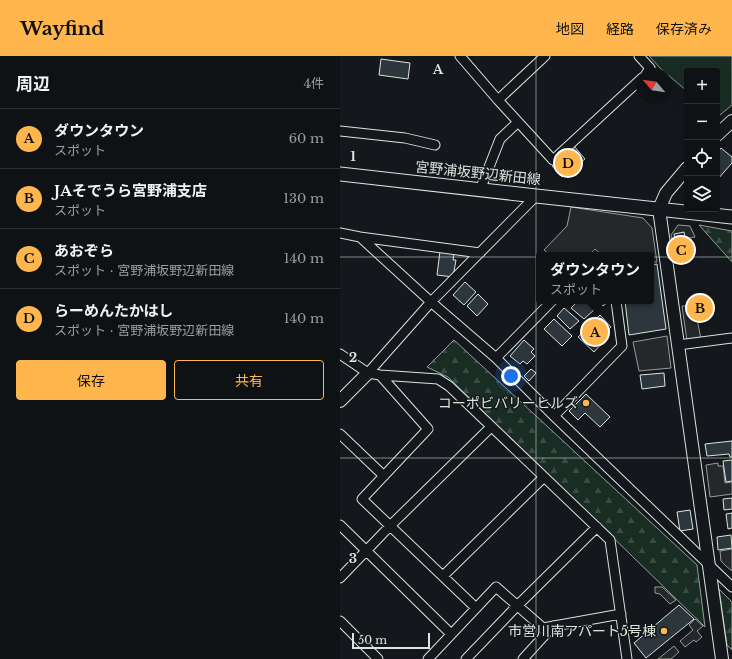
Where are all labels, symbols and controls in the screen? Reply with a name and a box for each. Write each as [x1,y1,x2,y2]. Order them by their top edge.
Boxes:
text: Wayfind [20,17,105,40]
text: 地図 [556,20,584,38]
text: 経路 [606,20,634,38]
text: 保存済み [656,20,712,38]
text: A [432,61,444,78]
north arrow [636,68,672,104]
map controls [684,68,720,212]
button: + [684,68,720,104]
text: 周辺 [16,74,50,95]
text: 4件 [303,75,324,92]
button: − [684,104,720,140]
text: ダウンタウン [54,121,144,140]
text: A [24,130,34,147]
text: 60 m [289,130,324,147]
button: locate [684,140,720,176]
text: スポット [54,142,106,159]
text: 1 [350,148,356,165]
pin: D [555,148,581,178]
street label: 宮野浦坂野辺新田線 [414,157,542,189]
button: layers [684,176,720,212]
text: JAそでうら宮野浦支店 [54,181,207,200]
text: B [24,190,34,207]
text: 130 m [283,190,324,207]
text: スポット [54,202,106,219]
pin: C [668,235,694,265]
text: あおぞら [54,241,114,260]
text: C [24,250,34,267]
text: 140 m [284,250,324,267]
popup [536,252,654,304]
text: ダウンタウン [550,260,640,279]
text: スポット · 宮野浦坂野辺新田線 [54,262,234,279]
text: スポット [550,281,602,298]
pin: B [687,293,713,323]
text: らーめんたかはし [54,301,173,320]
text: D [23,310,35,327]
text: 140 m [284,310,324,327]
pin: A [582,317,608,347]
text: スポット · 宮野浦坂野辺新田線 [54,322,234,339]
text: 2 [349,349,357,366]
button: 保存 [16,360,166,400]
button: 共有 [174,360,324,400]
your location [501,366,521,386]
place label: コーポビバリーヒルズ [438,394,578,412]
marker: コーポビバリーヒルズ [581,398,591,408]
text: 3 [349,550,357,567]
place label: 市営川南アパート5号棟 [508,622,656,640]
marker: 市営川南アパート5号棟 [659,626,669,636]
scale bar [352,631,430,650]
text: 50 m [358,633,387,647]

